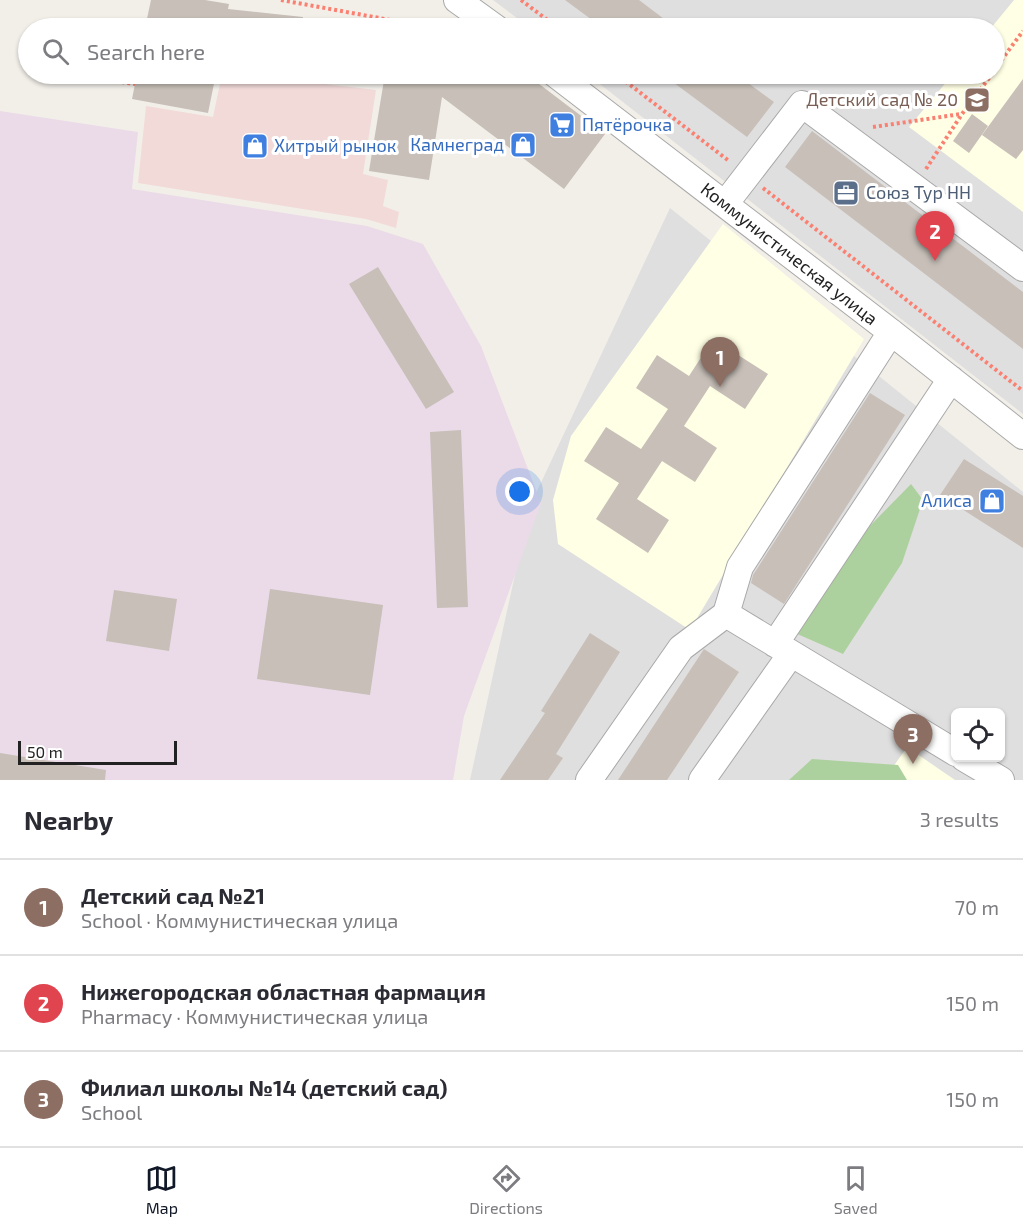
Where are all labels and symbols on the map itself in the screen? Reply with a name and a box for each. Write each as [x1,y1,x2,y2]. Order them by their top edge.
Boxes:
school or university icon: Детский сад № 20 [962,85,992,115]
place label: Детский сад № 20 [806,88,958,110]
supermarket icon: Пятёрочка [547,110,577,140]
place label: Пятёрочка [582,113,672,135]
shop icon: Камнеград [508,130,538,160]
shop icon: Хитрый рынок [240,131,270,161]
place label: Камнеград [410,133,504,155]
place label: Хитрый рынок [274,134,397,156]
street label: Коммунистическая улица [697,177,882,329]
office icon: Союз Тур НН [831,178,861,208]
place label: Союз Тур НН [866,181,971,203]
pin: 2 [916,212,954,261]
pin: 1 [700,338,740,387]
your location [505,477,534,506]
shop icon: Алиса [977,486,1007,516]
place label: Алиса [921,489,972,511]
pin: 3 [894,714,932,764]
scale bar [18,738,177,766]

